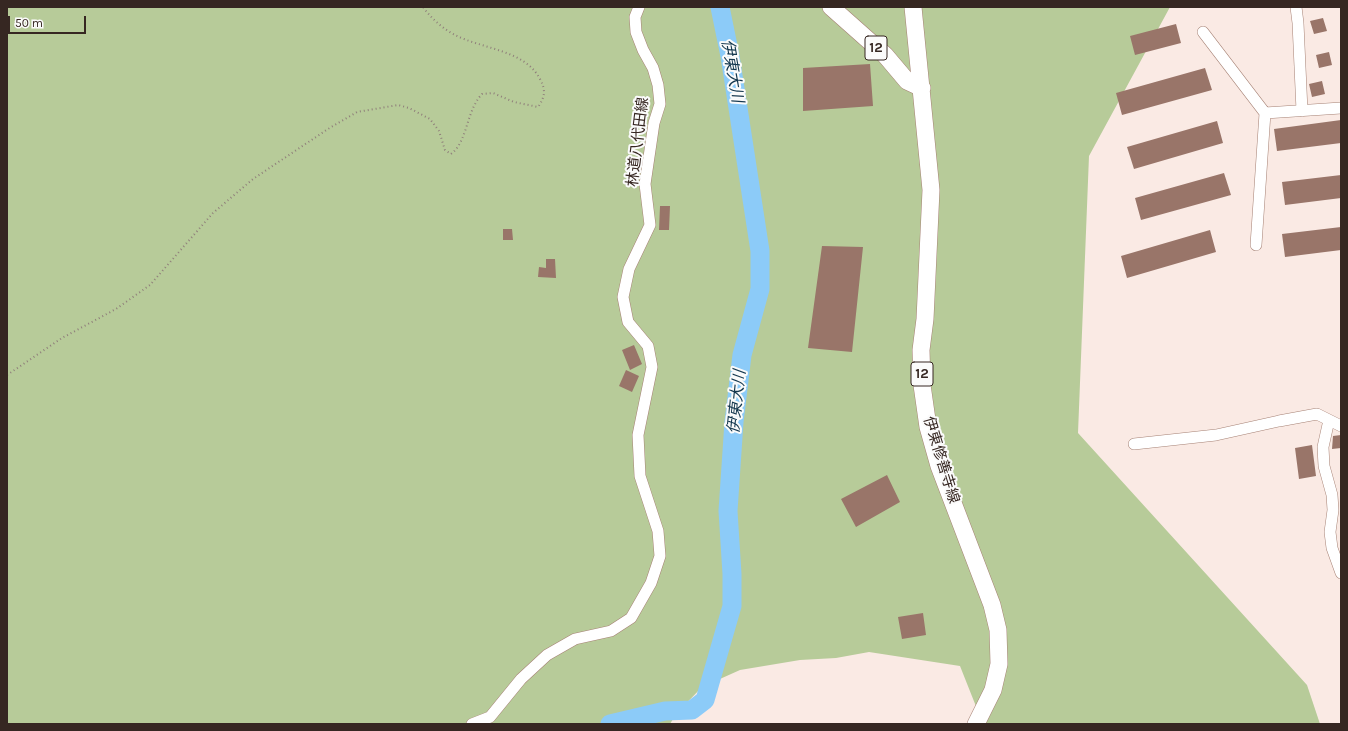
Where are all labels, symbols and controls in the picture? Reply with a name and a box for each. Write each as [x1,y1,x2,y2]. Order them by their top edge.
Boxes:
scale bar [10,8,88,34]
text: 50 m [15,16,43,30]
road number: 12 [865,36,887,60]
water label: 伊東大川 [717,38,747,104]
street label: 林道八代田線 [624,96,652,188]
road number: 12 [911,362,933,386]
water label: 伊東大川 [724,369,750,435]
street label: 伊東修善寺線 [919,414,963,506]

